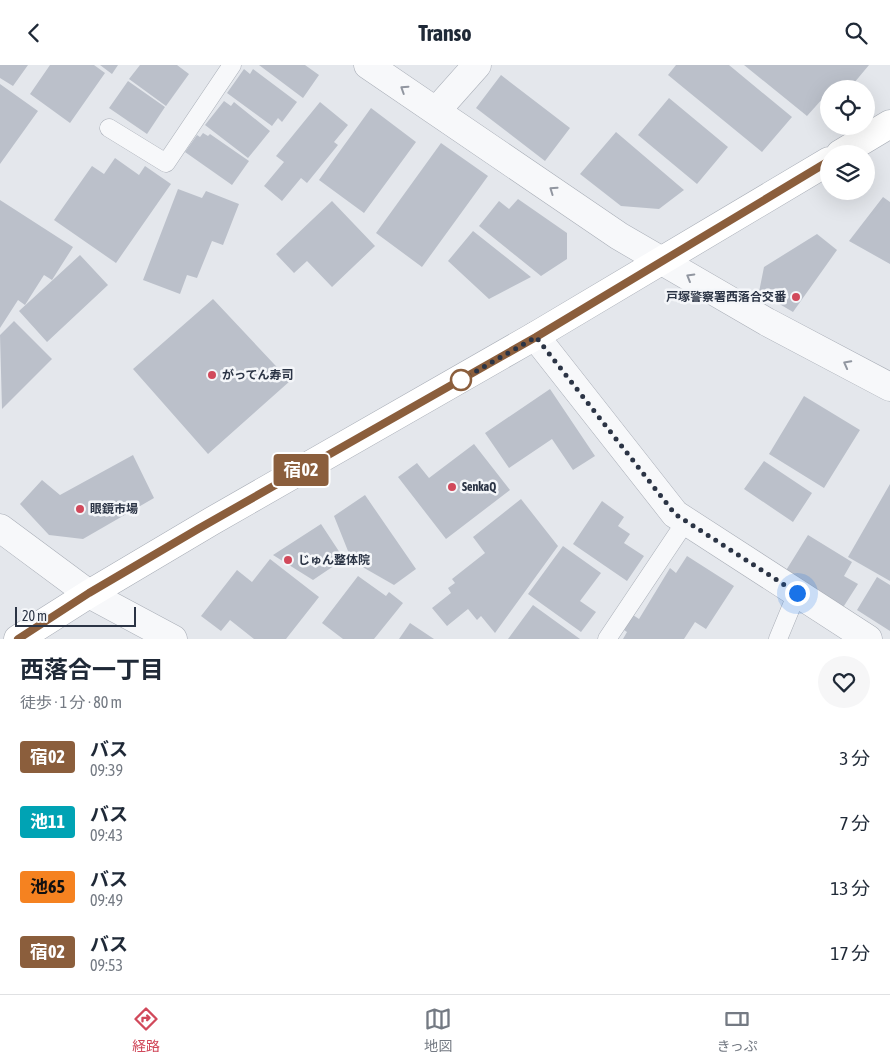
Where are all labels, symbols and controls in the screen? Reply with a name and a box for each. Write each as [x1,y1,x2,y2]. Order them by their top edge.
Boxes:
icon: back [20,19,48,47]
icon: search [842,19,870,47]
text: Transo [418,20,472,46]
map controls [820,80,875,200]
button: locate [820,80,875,135]
one-way arrow [400,85,409,95]
button: layers [820,145,875,200]
one-way arrow [549,187,558,196]
one-way arrow [686,274,695,284]
place label: 戸塚警察署西落合交番 [666,290,787,304]
marker: 戸塚警察署西落合交番 [790,291,802,303]
one-way arrow [843,361,852,371]
place label: がってん寿司 [222,368,293,382]
marker: がってん寿司 [206,369,218,381]
unlabelled marker [450,369,472,391]
line badge: 宿02 [272,454,330,486]
text: 宿02 [284,459,318,480]
place label: SenkaQ [462,480,496,494]
marker: SenkaQ [446,481,458,493]
place label: 眼鏡市場 [90,502,138,516]
marker: 眼鏡市場 [74,503,86,515]
place label: じゅん整体院 [298,553,370,567]
marker: じゅん整体院 [282,554,294,566]
your location [785,581,810,606]
scale bar [15,604,136,627]
text: 20 m [22,608,47,624]
text: 西落合一丁目 [20,656,164,683]
button: heart [818,656,870,708]
text: 徒歩 · 1 分 · 80 m [20,693,122,711]
text: バス [90,738,128,760]
text: 宿02 [30,746,65,767]
text: 3 分 [839,747,870,769]
text: 09:39 [90,761,123,779]
text: バス [90,803,128,825]
text: 池11 [30,811,65,832]
text: 7 分 [839,812,870,834]
text: 09:43 [90,826,123,844]
text: バス [90,868,128,890]
text: 池65 [30,876,65,897]
text: 13 分 [831,877,870,899]
text: 09:49 [90,891,123,909]
text: バス [90,933,128,955]
text: 宿02 [30,941,65,962]
text: 17 分 [831,942,870,964]
text: 09:53 [90,956,123,974]
tab: 経路 [132,1005,160,1055]
tab: 地図 [424,1005,452,1055]
tab: きっぷ [716,1005,758,1055]

